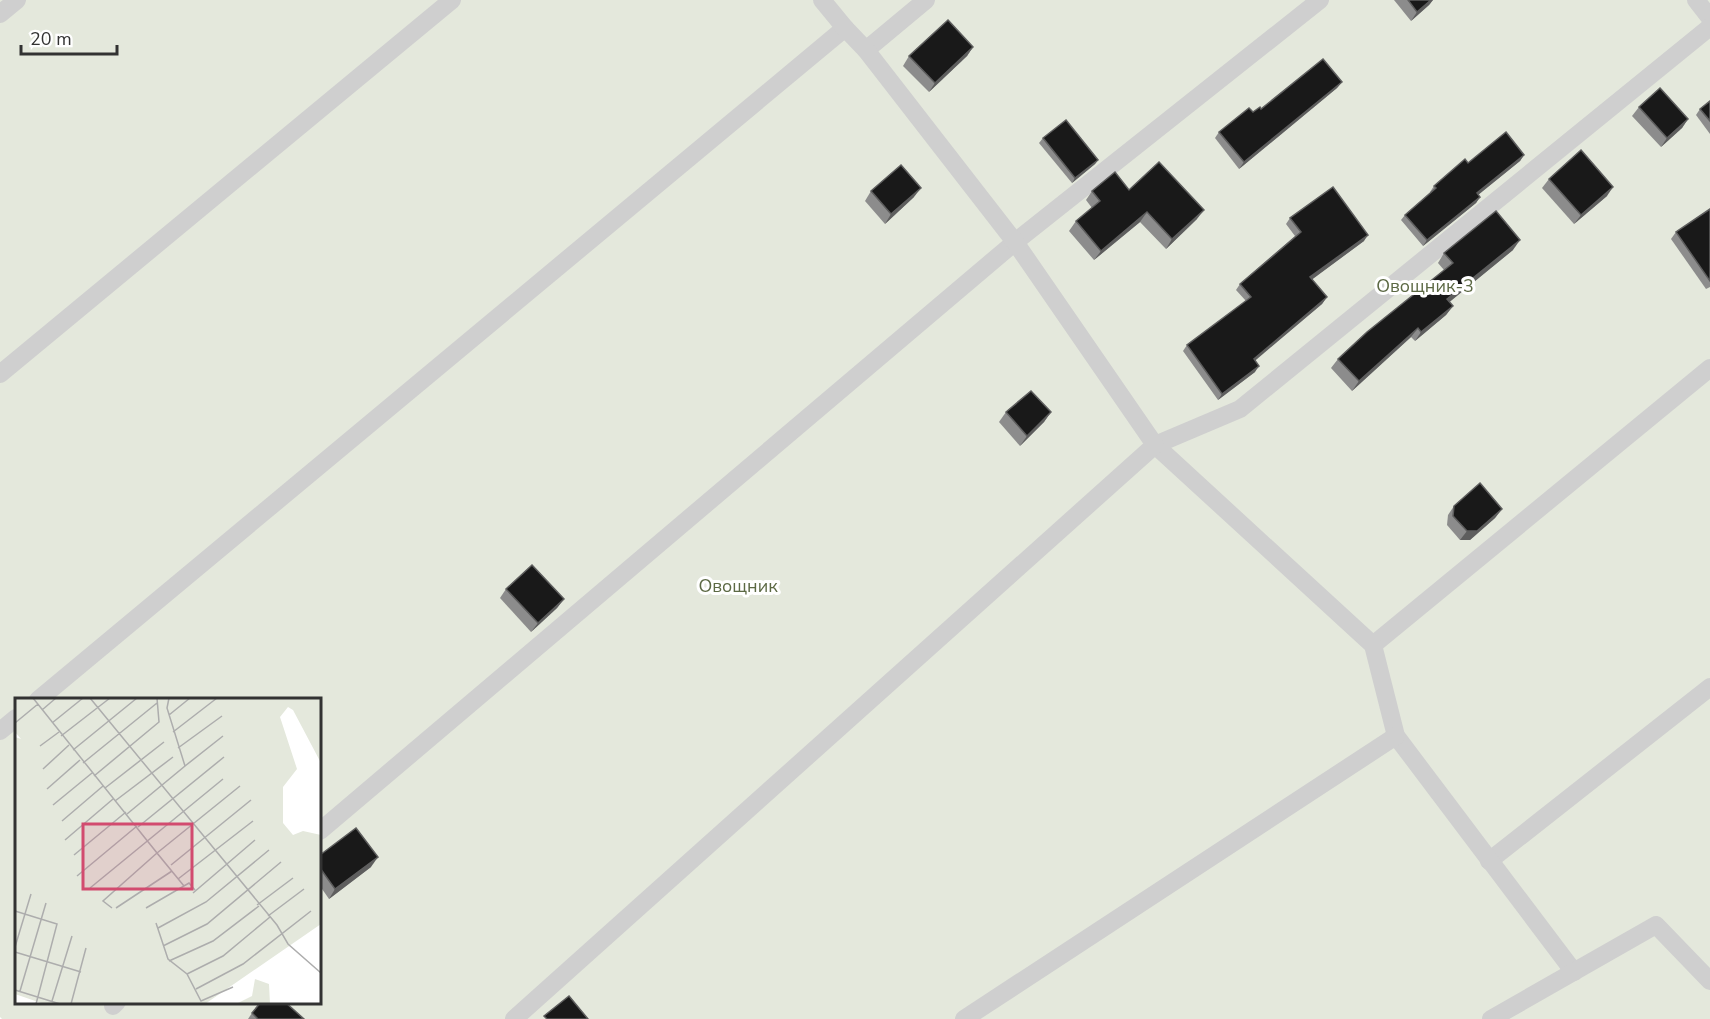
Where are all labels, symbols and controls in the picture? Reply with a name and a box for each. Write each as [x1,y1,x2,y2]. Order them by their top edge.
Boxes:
scale bar [21,18,117,56]
text: 20 m [30,27,72,51]
park label: Овощник-3 [1376,274,1474,298]
park label: Овощник [698,574,778,598]
inset map [15,698,321,1004]

